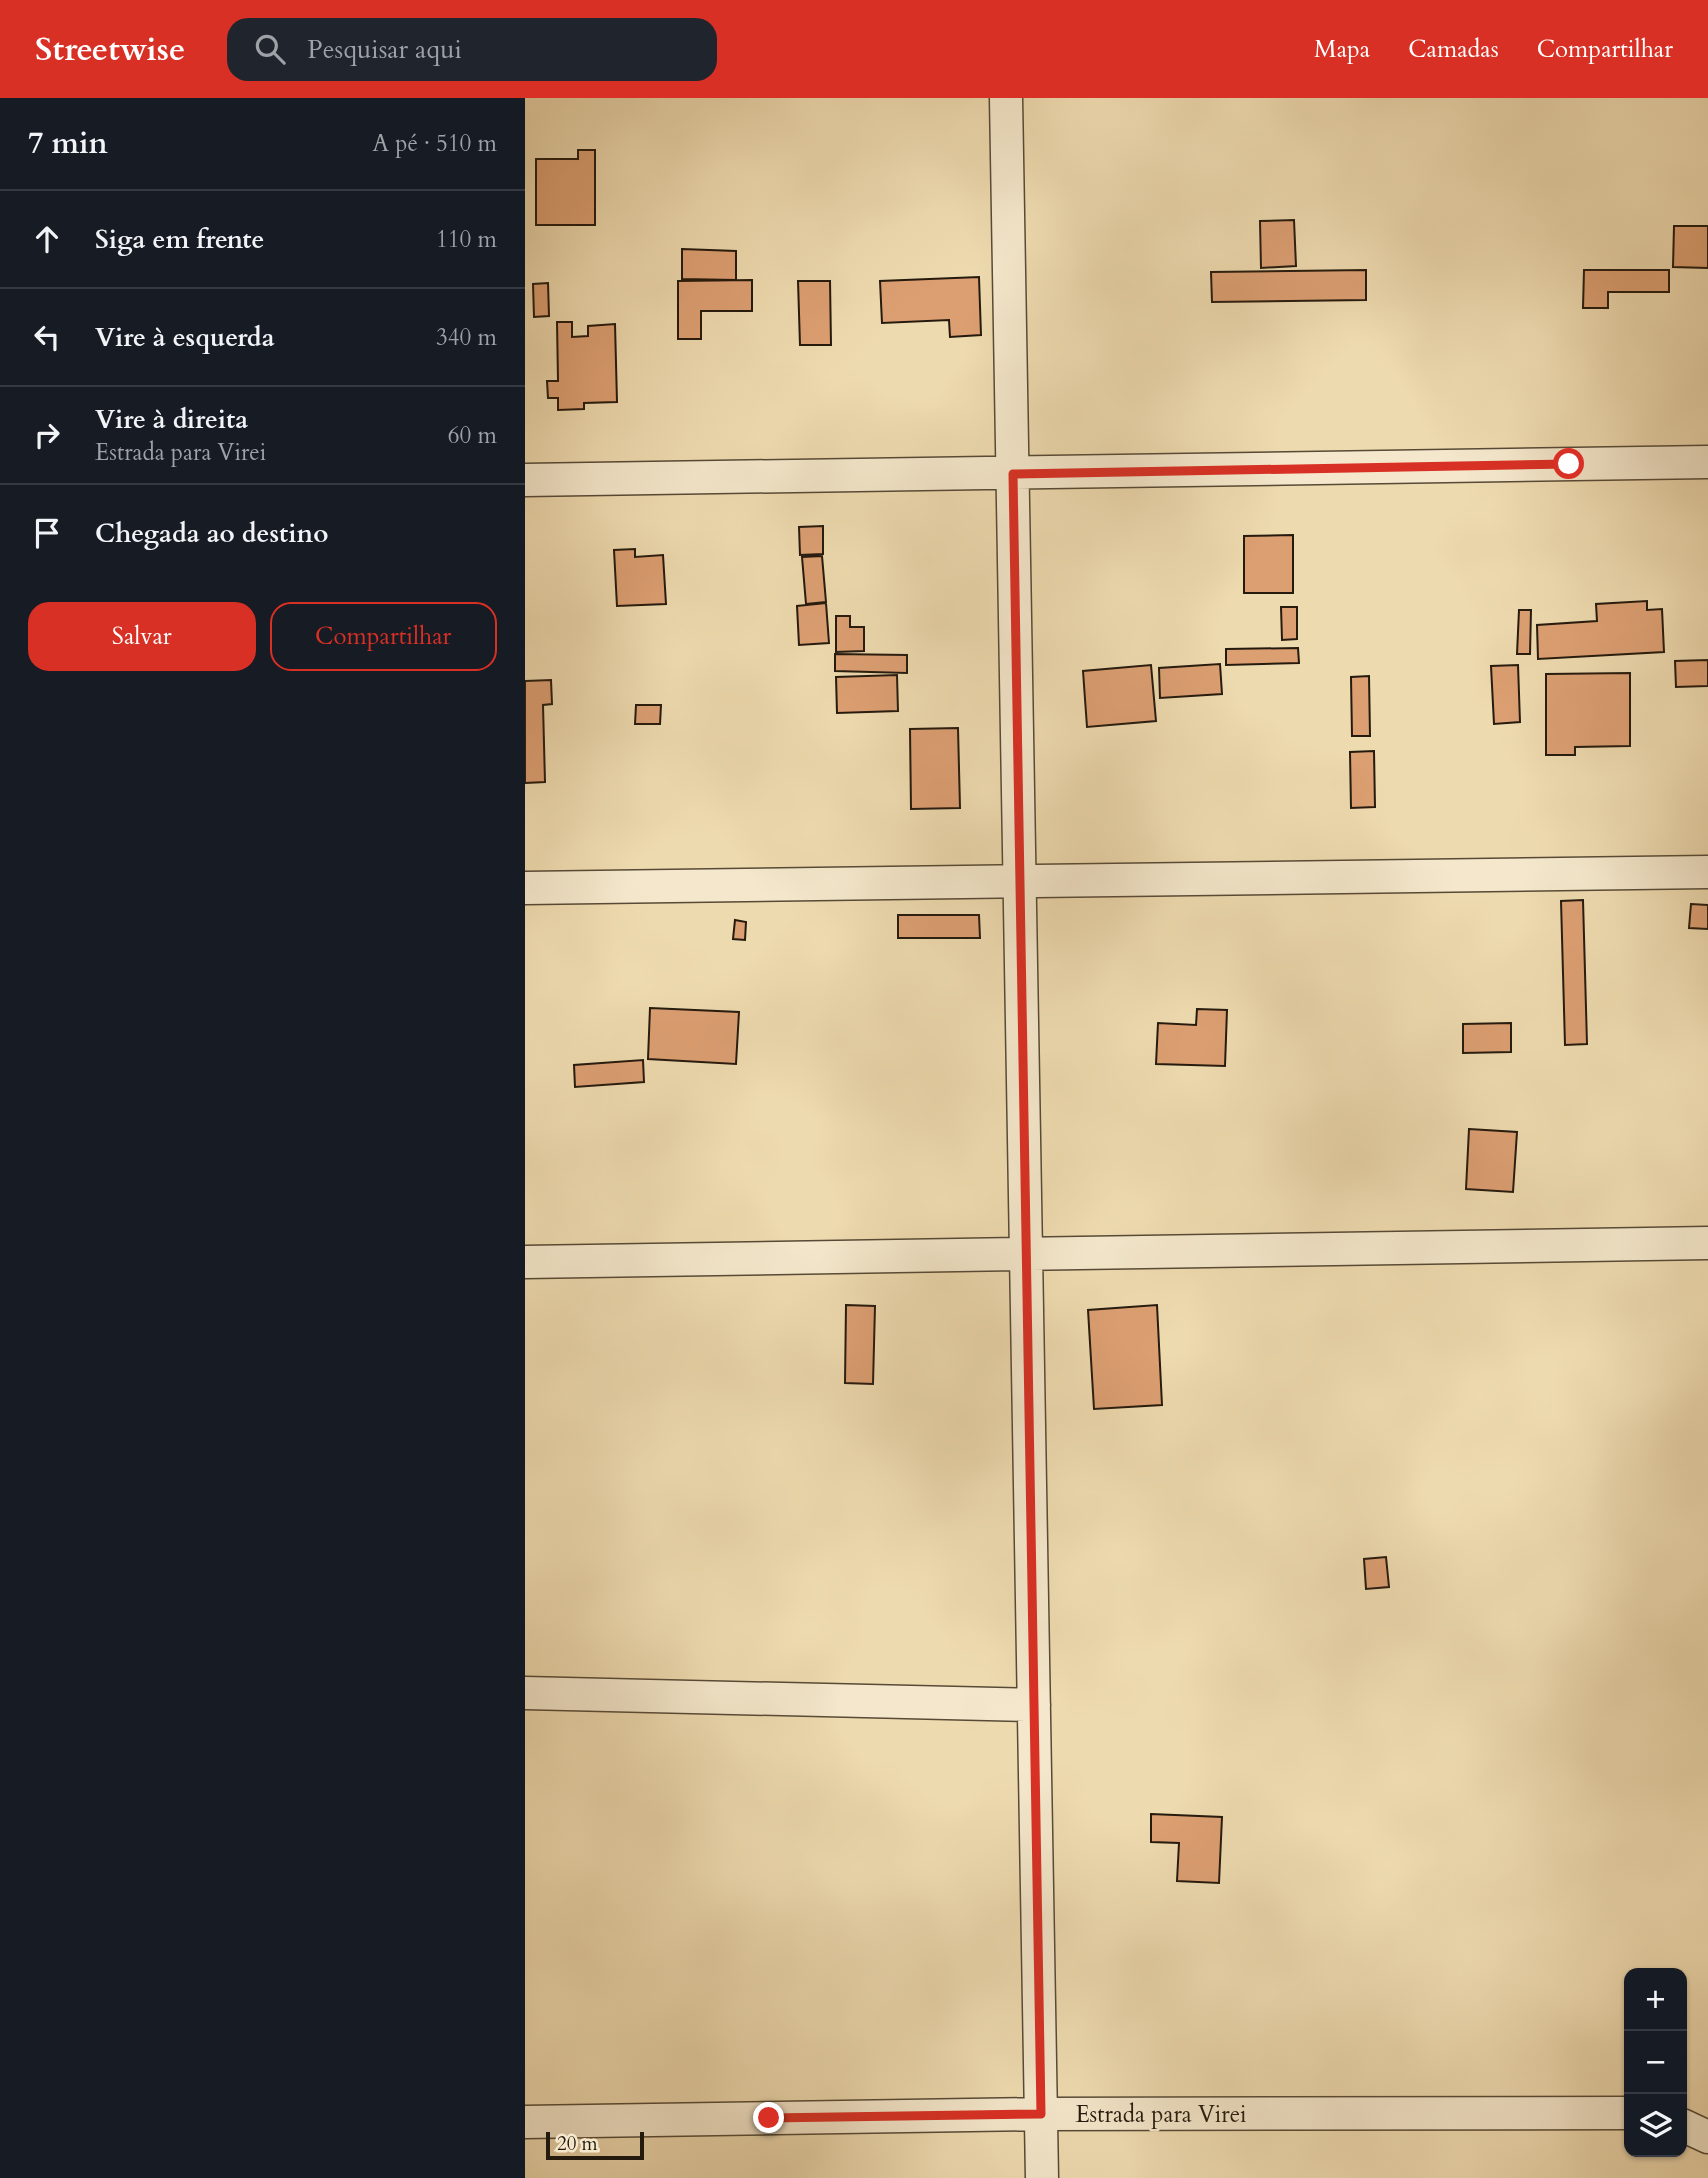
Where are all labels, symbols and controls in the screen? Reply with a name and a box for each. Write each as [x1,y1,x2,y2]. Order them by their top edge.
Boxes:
search box [227,18,717,81]
text: Streetwise [35,27,185,72]
icon: search [251,30,289,68]
text: Pesquisar aqui [307,32,462,67]
text: Mapa [1314,33,1370,66]
text: Camadas [1408,33,1499,66]
text: Compartilhar [1537,33,1673,66]
text: 7 min [28,123,108,164]
text: A pé · 510 m [373,128,497,159]
icon: ahead [28,220,66,258]
text: Siga em frente [95,222,264,257]
text: 110 m [436,224,497,255]
icon: left [28,318,66,356]
text: Vire à esquerda [95,320,275,355]
text: 340 m [436,322,497,353]
text: Vire à direita [95,402,248,437]
icon: right [28,416,66,454]
text: 60 m [448,420,497,451]
text: Estrada para Virei [95,437,266,468]
route start [1553,448,1584,479]
icon: arrive [28,514,66,552]
text: Chegada ao destino [95,516,328,551]
button: Salvar [28,602,256,671]
button: Compartilhar [270,602,497,671]
map controls [1624,1968,1687,2157]
button: + [1624,1968,1687,2031]
button: − [1624,2031,1687,2094]
button: layers [1624,2094,1687,2157]
street label: Estrada para Virei [1075,2099,1247,2130]
route end [753,2102,784,2133]
scale bar [546,2129,644,2161]
text: 20 m [557,2131,598,2157]

